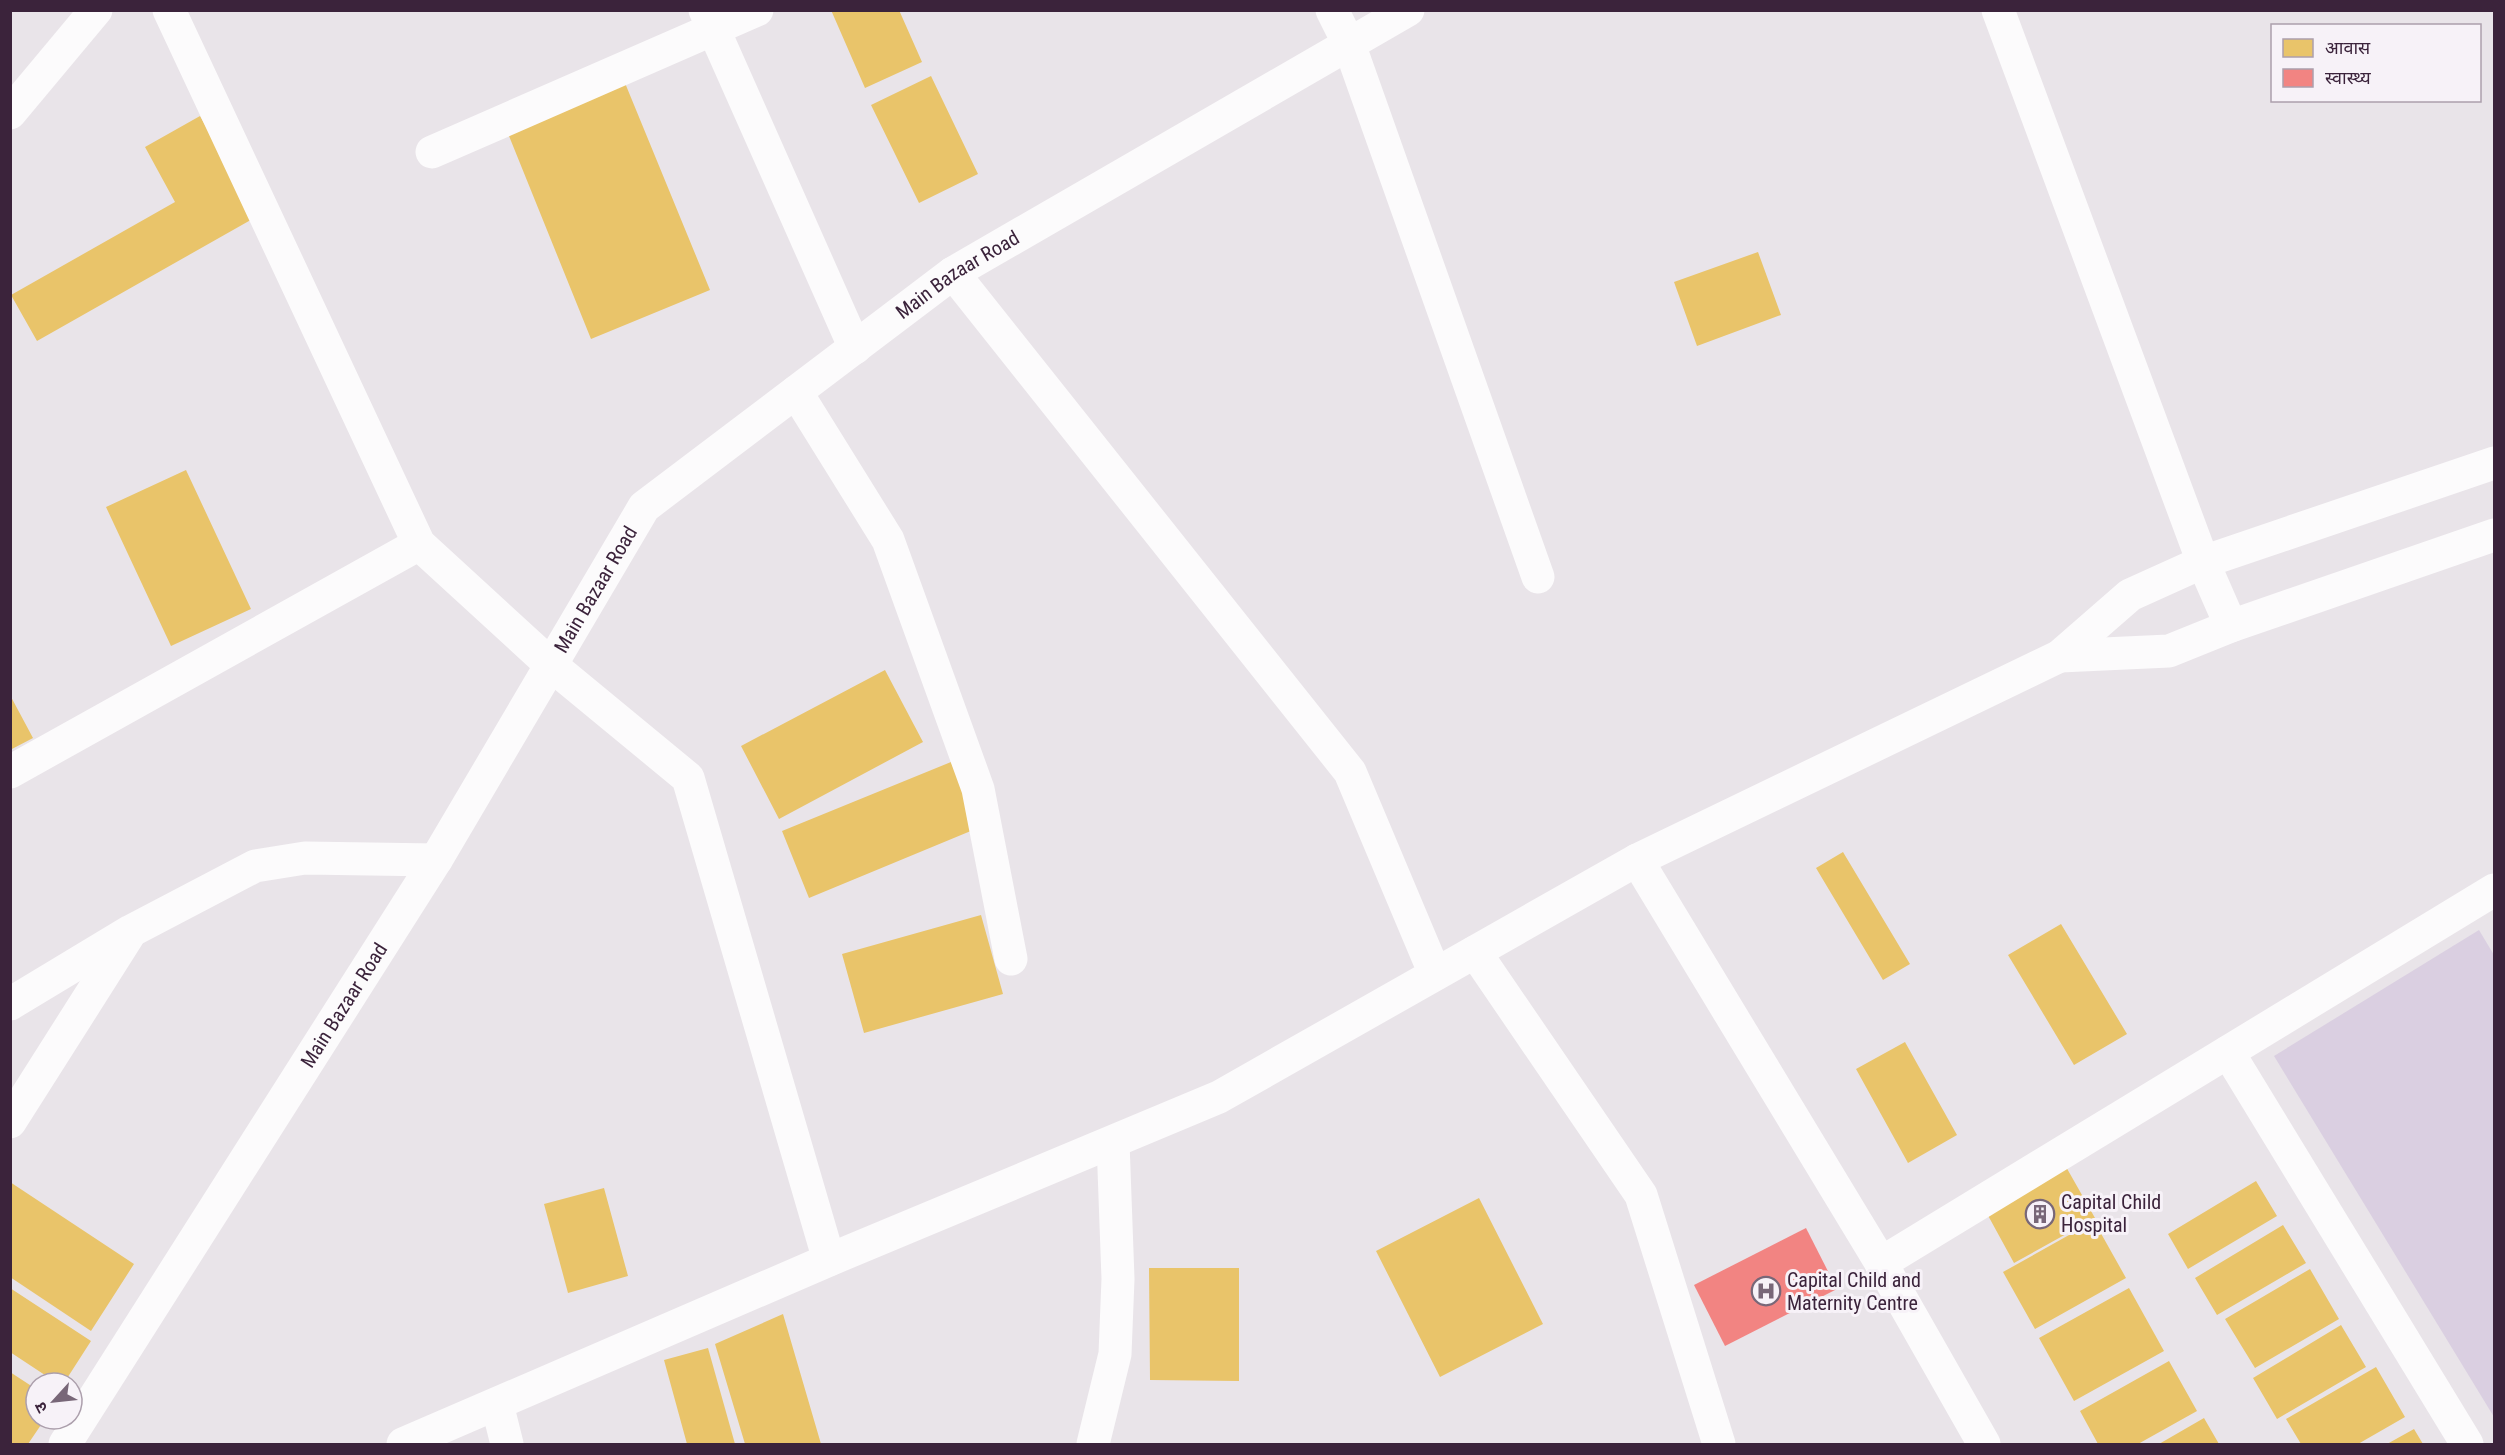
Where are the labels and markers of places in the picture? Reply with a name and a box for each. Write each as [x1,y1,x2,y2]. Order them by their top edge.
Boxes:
place label: Capital Child Hospital [2061,1190,2161,1237]
building icon: Capital Child Hospital [2024,1198,2056,1230]
place label: Capital Child and Maternity Centre [1787,1268,1921,1315]
hospital icon: Capital Child and Maternity Centre [1750,1275,1782,1307]

